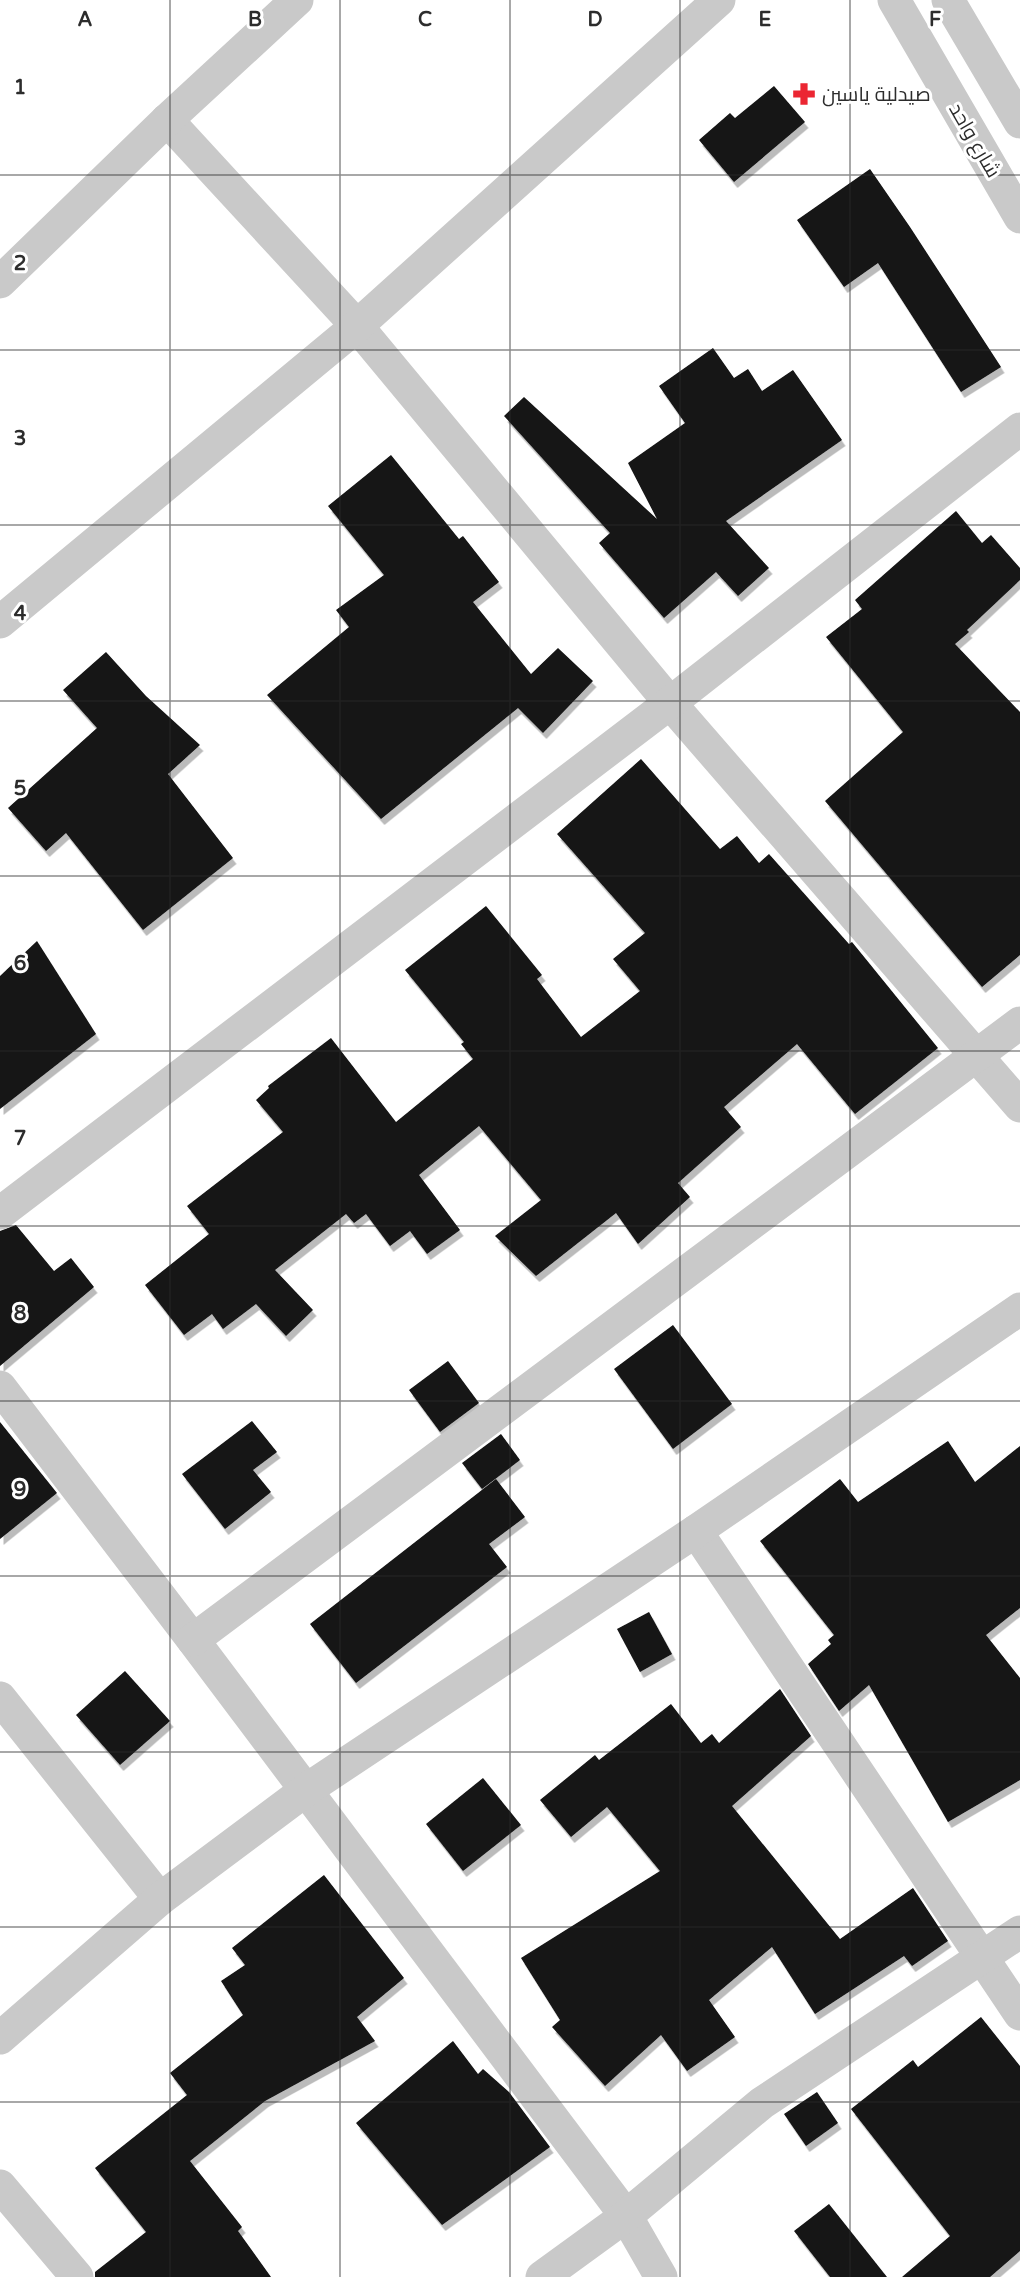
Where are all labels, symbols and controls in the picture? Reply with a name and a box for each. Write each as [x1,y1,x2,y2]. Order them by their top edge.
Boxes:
text: A [78,8,93,32]
text: B [248,8,262,32]
text: C [418,8,432,32]
text: D [587,8,603,32]
text: E [759,8,772,32]
text: F [929,8,941,32]
text: 1 [14,76,26,100]
pharmacy icon: صيدلية ياسين [791,81,817,107]
place label: صيدلية ياسين [822,83,931,107]
street label: شارع واحد [942,99,1005,183]
text: 2 [14,252,26,276]
text: 3 [14,427,26,451]
text: 4 [14,602,27,626]
text: 5 [14,777,26,801]
text: 6 [14,952,26,976]
text: 7 [14,1127,26,1151]
text: 8 [14,1302,26,1326]
text: 9 [14,1478,26,1502]

